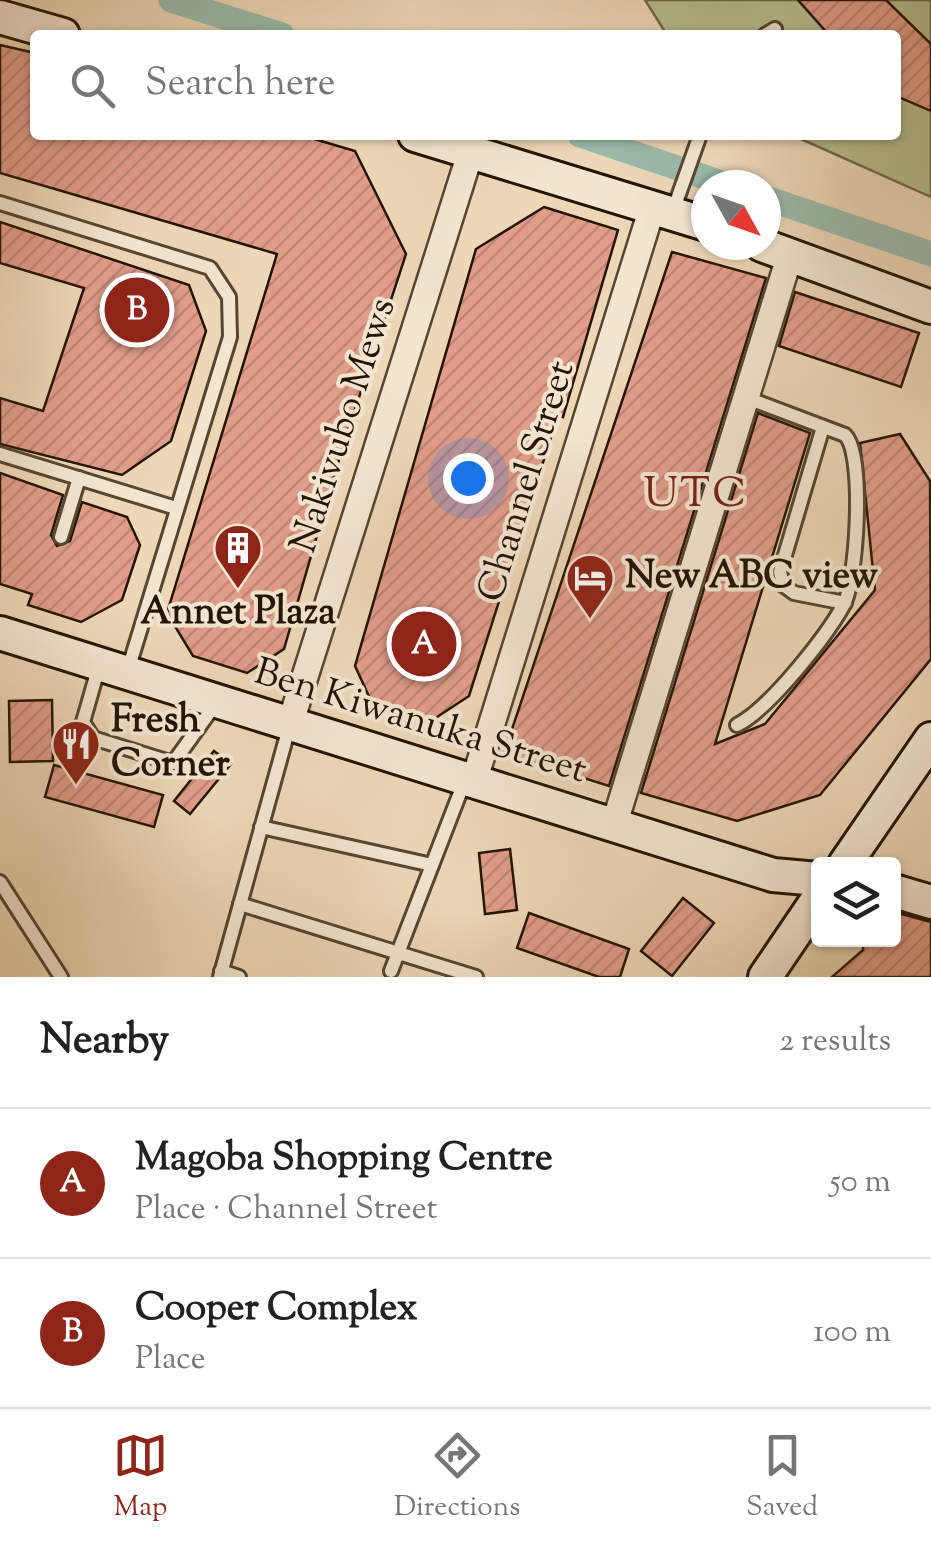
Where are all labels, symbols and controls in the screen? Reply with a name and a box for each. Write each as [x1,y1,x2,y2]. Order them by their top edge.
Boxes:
search box [30,30,901,140]
icon: search [65,58,120,113]
text: Search here [145,58,336,112]
north arrow [691,170,781,260]
pin: B [104,272,170,348]
street label: Nakivubo Mews [278,292,412,560]
street label: Channel Street [466,355,590,609]
your location [443,453,494,504]
district label: UTC [643,466,749,526]
building icon: Annet Plaza [212,522,264,590]
place label: New ABC view [625,551,879,605]
hotel icon: New ABC view [564,552,616,620]
place label: Annet Plaza [140,587,336,641]
pin: A [392,606,456,682]
street label: Ben Kiwanuka Street [247,647,593,799]
place label: Fresh Corner [111,695,230,793]
restaurant icon: Fresh Corner [50,718,102,786]
map controls [811,857,901,947]
button: layers [811,857,901,947]
text: Nearby [40,1012,169,1072]
text: 2 results [779,1019,891,1065]
text: Magoba Shopping Centre [135,1133,553,1187]
text: A [60,1160,85,1206]
text: 50 m [830,1160,891,1206]
text: Place · Channel Street [135,1187,437,1233]
text: Cooper Complex [135,1283,418,1337]
text: B [62,1310,83,1356]
text: 100 m [813,1310,891,1356]
text: Place [135,1337,206,1383]
tab: Map [113,1428,168,1528]
tab: Directions [394,1428,520,1528]
tab: Saved [746,1428,818,1528]

